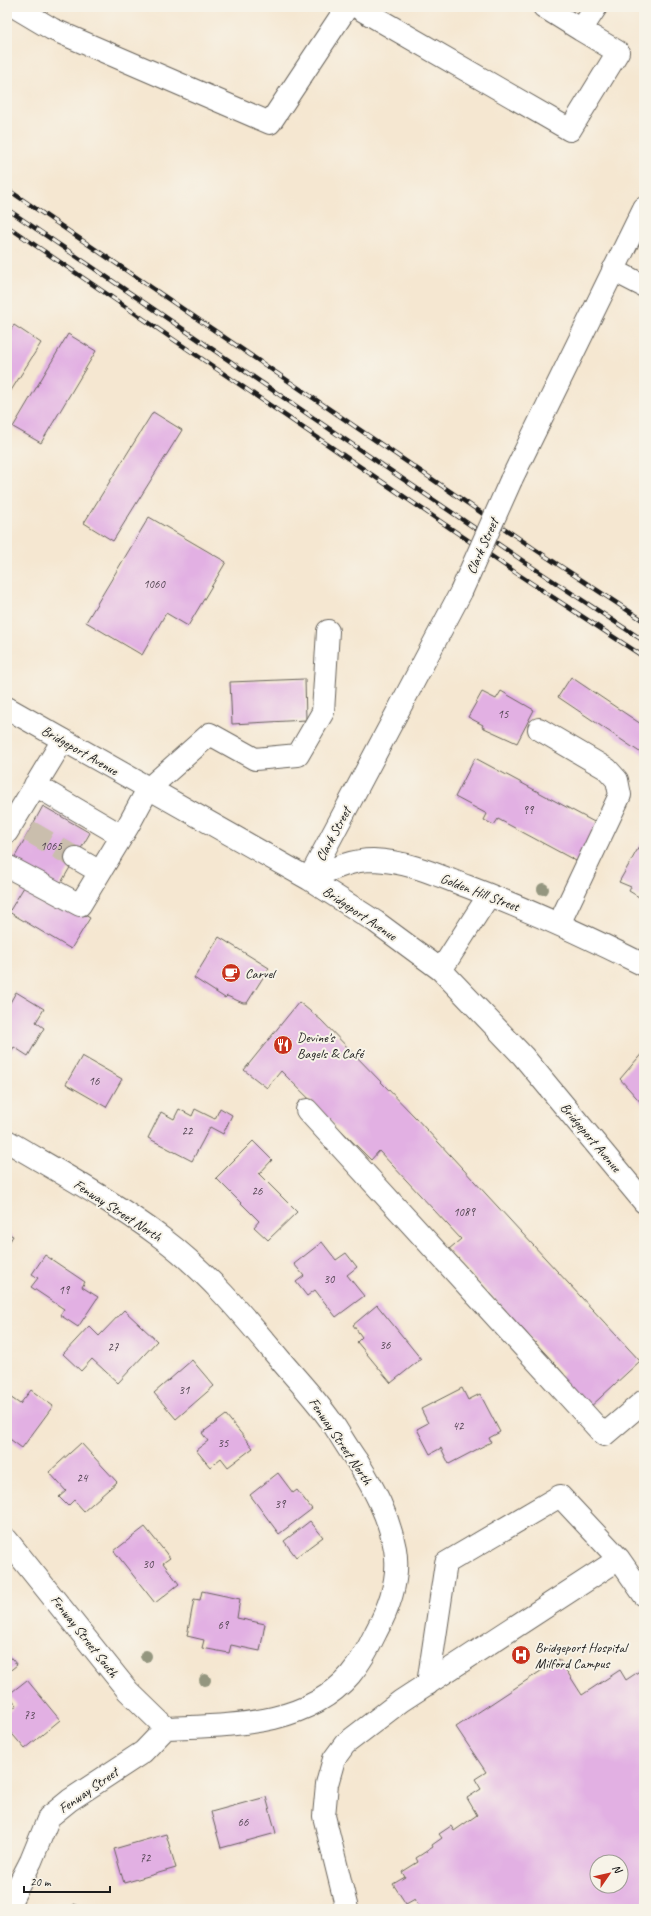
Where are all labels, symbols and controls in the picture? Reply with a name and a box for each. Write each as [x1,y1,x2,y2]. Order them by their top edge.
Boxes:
street label: Clark Street [463,514,503,577]
house number: 1060 [143,576,166,592]
house number: 15 [498,706,509,722]
street label: Bridgeport Avenue [38,722,122,780]
street label: Clark Street [312,802,356,864]
house number: 99 [523,802,535,818]
house number: 1065 [40,838,62,854]
street label: Golden Hill Street [438,870,523,916]
street label: Bridgeport Avenue [320,882,401,945]
cafe icon: Carvel [220,962,242,984]
place label: Carvel [245,965,277,982]
place label: Devine's Bagels & Café [297,1029,366,1062]
restaurant icon: Devine's Bagels & Café [272,1034,294,1056]
house number: 16 [89,1073,100,1089]
street label: Bridgeport Avenue [557,1099,626,1177]
house number: 22 [182,1123,194,1139]
street label: Fenway Street North [71,1176,165,1245]
house number: 26 [252,1183,263,1199]
house number: 1089 [453,1204,476,1220]
house number: 30 [324,1271,336,1287]
house number: 19 [59,1282,71,1298]
house number: 36 [380,1337,391,1353]
house number: 27 [108,1339,119,1355]
house number: 31 [179,1382,190,1398]
street label: Fenway Street North [305,1395,376,1489]
house number: 42 [453,1418,465,1434]
house number: 35 [218,1435,229,1451]
house number: 24 [77,1470,89,1486]
house number: 39 [275,1496,287,1512]
house number: 30 [143,1556,155,1572]
street label: Fenway Street South [47,1592,122,1681]
house number: 69 [218,1617,230,1633]
place label: Bridgeport Hospital Milford Campus [535,1639,629,1672]
hospital icon: Bridgeport Hospital Milford Campus [510,1644,532,1666]
house number: 73 [24,1707,36,1723]
street label: Fenway Street [55,1762,123,1817]
house number: 66 [238,1814,249,1830]
house number: 72 [140,1850,152,1866]
north arrow [589,1854,629,1894]
text: N [610,1862,626,1877]
scale bar [24,1868,110,1894]
text: 20 m [30,1874,52,1890]

